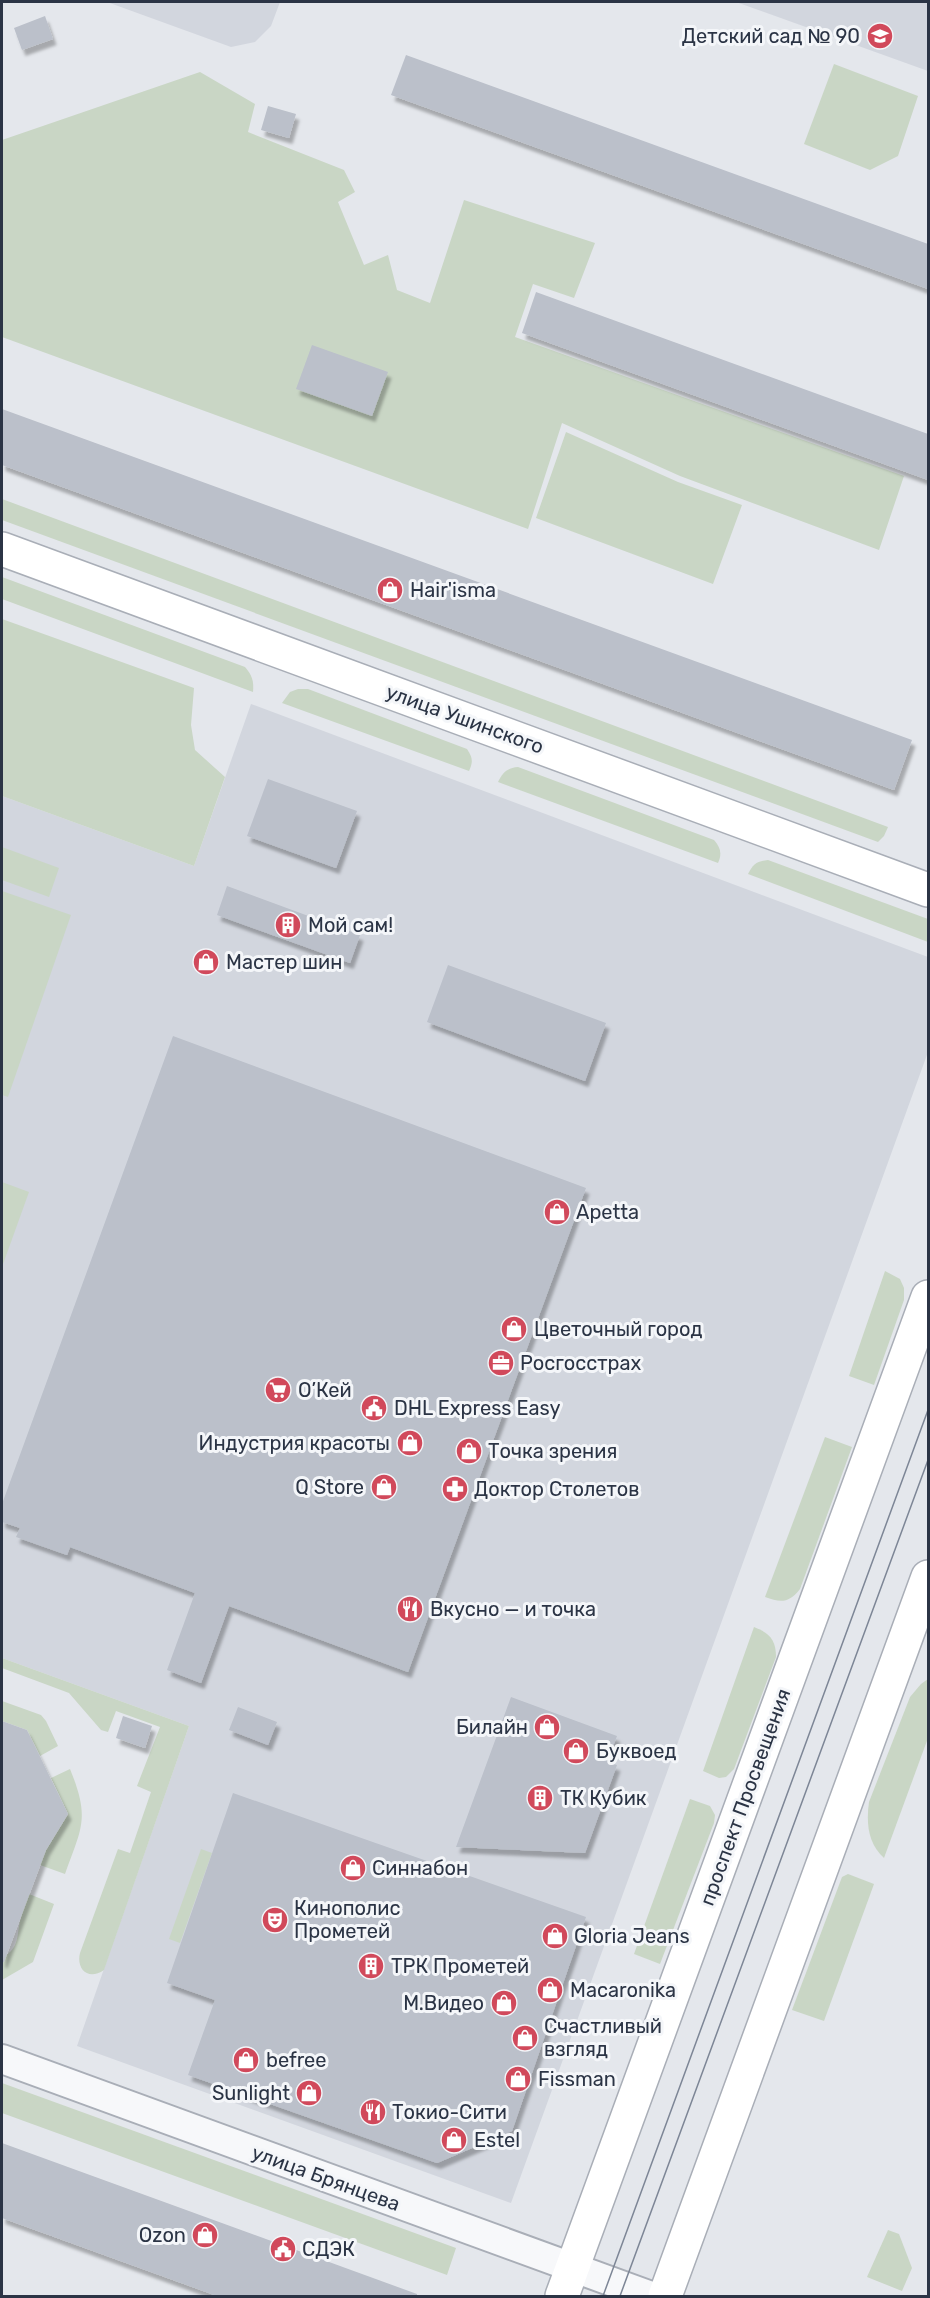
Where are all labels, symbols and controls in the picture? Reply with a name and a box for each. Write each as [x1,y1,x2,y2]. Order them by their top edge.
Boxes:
school or university icon: Детский сад № 90 [865,21,895,51]
place label: Детский сад № 90 [682,24,860,48]
shop icon: Hair'isma [375,575,405,605]
place label: Hair'isma [410,578,496,602]
street label: улица Ушинского [383,679,547,759]
building icon: Мой сам! [273,910,303,940]
place label: Мой сам! [308,913,393,937]
shop icon: Мастер шин [191,947,221,977]
place label: Мастер шин [226,950,342,974]
shop icon: Apetta [542,1197,572,1227]
place label: Apetta [576,1200,639,1224]
shop icon: Цветочный город [499,1314,529,1344]
place label: Цветочный город [534,1317,703,1341]
office icon: Росгосстрах [486,1348,516,1378]
place label: Росгосстрах [520,1351,642,1375]
supermarket icon: О’Кей [263,1375,293,1405]
place label: О’Кей [298,1378,352,1402]
public building icon: DHL Express Easy [359,1393,389,1423]
place label: DHL Express Easy [394,1396,560,1420]
shop icon: Индустрия красоты [395,1428,425,1458]
place label: Индустрия красоты [199,1431,390,1455]
shop icon: Точка зрения [454,1436,484,1466]
place label: Точка зрения [488,1439,617,1463]
shop icon: Q Store [369,1472,399,1502]
pharmacy icon: Доктор Столетов [440,1474,470,1504]
place label: Q Store [295,1475,364,1499]
place label: Доктор Столетов [474,1477,640,1501]
restaurant icon: Вкусно — и точка [395,1594,425,1624]
place label: Вкусно — и точка [430,1597,596,1621]
street label: проспект Просвещения [695,1685,795,1909]
shop icon: Билайн [532,1712,562,1742]
place label: Билайн [456,1715,528,1739]
shop icon: Буквоед [561,1736,591,1766]
place label: Буквоед [596,1739,676,1763]
building icon: ТК Кубик [525,1783,555,1813]
place label: ТК Кубик [560,1786,647,1810]
shop icon: Синнабон [338,1853,368,1883]
place label: Синнабон [372,1856,468,1880]
place label: Кинополис Прометей [294,1896,401,1943]
theatre icon: Кинополис Прометей [260,1905,290,1935]
shop icon: Gloria Jeans [540,1921,570,1951]
place label: Gloria Jeans [574,1924,690,1948]
building icon: ТРК Прометей [356,1951,386,1981]
place label: ТРК Прометей [391,1954,529,1978]
shop icon: Macaronika [535,1975,565,2005]
place label: Macaronika [570,1978,676,2002]
shop icon: М.Видео [489,1988,519,2018]
place label: М.Видео [403,1991,484,2015]
place label: Счастливый взгляд [544,2014,662,2061]
shop icon: Счастливый взгляд [510,2023,540,2053]
shop icon: befree [231,2045,261,2075]
place label: befree [266,2048,327,2072]
shop icon: Fissman [503,2064,533,2094]
place label: Fissman [538,2067,616,2091]
shop icon: Sunlight [294,2078,324,2108]
place label: Sunlight [212,2081,290,2105]
restaurant icon: Токио-Сити [358,2097,388,2127]
place label: Токио-Сити [392,2100,507,2124]
shop icon: Estel [439,2125,469,2155]
place label: Estel [474,2128,520,2152]
street label: улица Брянцева [249,2140,403,2216]
shop icon: Ozon [190,2220,220,2250]
place label: Ozon [139,2223,186,2247]
public building icon: СДЭК [268,2234,298,2264]
place label: СДЭК [302,2237,355,2261]

